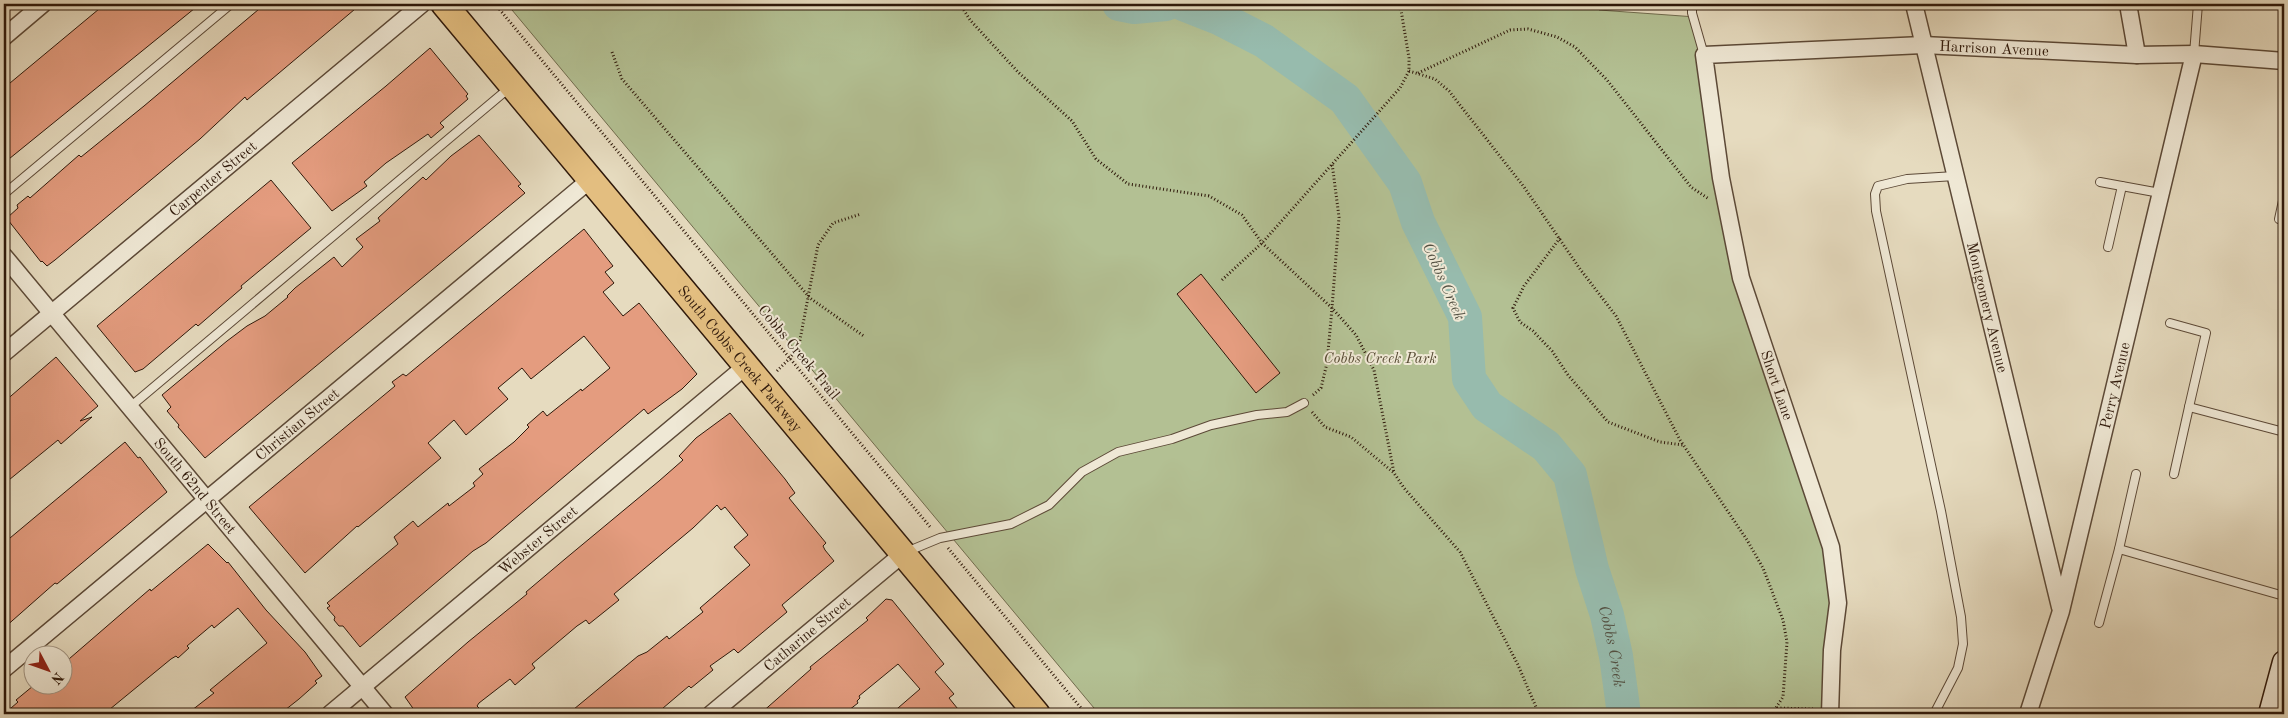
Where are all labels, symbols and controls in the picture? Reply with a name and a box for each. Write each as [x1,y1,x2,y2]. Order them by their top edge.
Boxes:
street label: Harrison Avenue [1939,40,2049,60]
street label: Carpenter Street [167,139,260,220]
water label: Cobbs Creek [1419,241,1467,323]
street label: Montgomery Avenue [1963,241,2009,374]
street label: South Cobbs Creek Parkway [674,284,804,436]
street label: Cobbs Creek Trail [754,303,842,403]
street label: Perry Avenue [2099,341,2134,431]
street label: Short Lane [1757,349,1795,423]
park label: Cobbs Creek Park [1323,352,1437,367]
street label: Christian Street [254,386,343,464]
street label: South 62nd Street [150,436,238,538]
street label: Webster Street [496,504,581,578]
street label: Catharine Street [762,595,854,675]
water label: Cobbs Creek [1594,603,1626,688]
north arrow [22,646,72,696]
text: N [48,669,66,687]

